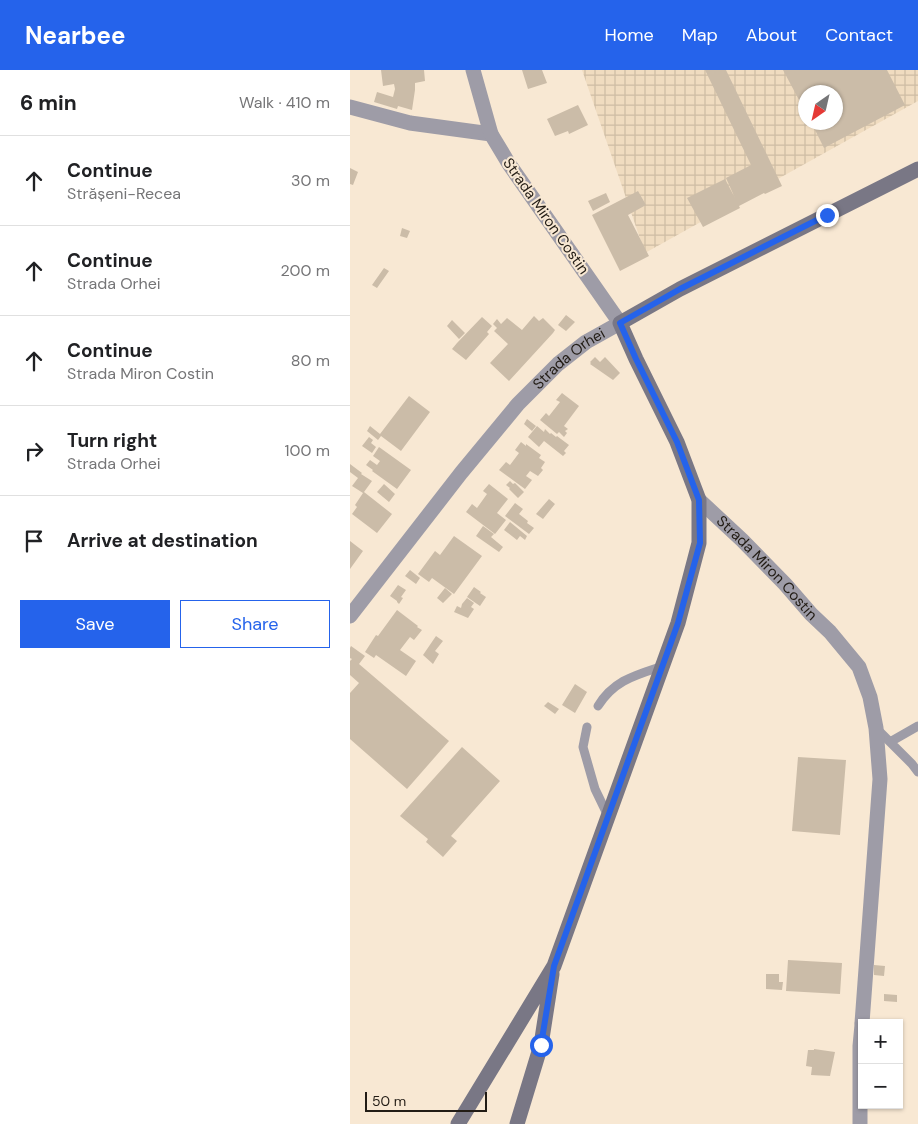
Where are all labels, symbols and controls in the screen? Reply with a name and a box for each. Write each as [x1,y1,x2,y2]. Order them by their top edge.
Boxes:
text: Nearbee [25,20,125,51]
text: Home [604,23,654,47]
text: Map [682,23,718,47]
text: About [746,23,797,47]
text: Contact [825,23,893,47]
north arrow [798,85,843,130]
text: 6 min [20,89,77,117]
text: Walk · 410 m [239,92,330,113]
street label: Strada Miron Costin [498,154,594,278]
text: Continue [67,158,153,183]
icon: ahead [20,167,48,195]
text: 30 m [291,170,330,191]
text: Strășeni-Recea [67,183,181,204]
route end [816,204,839,227]
text: Continue [67,248,153,273]
icon: ahead [20,257,48,285]
text: 200 m [281,260,330,281]
text: Strada Orhei [67,273,161,294]
street label: Strada Orhei [528,323,609,394]
text: Continue [67,338,153,363]
icon: ahead [20,347,48,375]
text: 80 m [291,350,330,371]
text: Strada Miron Costin [67,363,214,384]
text: Turn right [67,428,157,453]
icon: right [20,437,48,465]
text: 100 m [285,440,330,461]
text: Strada Orhei [67,453,161,474]
street label: Strada Miron Costin [712,511,822,625]
icon: arrive [20,527,48,555]
text: Arrive at destination [67,528,258,553]
button: Save [20,600,170,648]
button: Share [180,600,330,648]
map controls [858,1019,903,1109]
button: + [858,1019,903,1064]
route start [530,1034,553,1057]
button: − [858,1064,903,1109]
scale bar [365,1089,488,1112]
text: 50 m [372,1092,406,1110]

